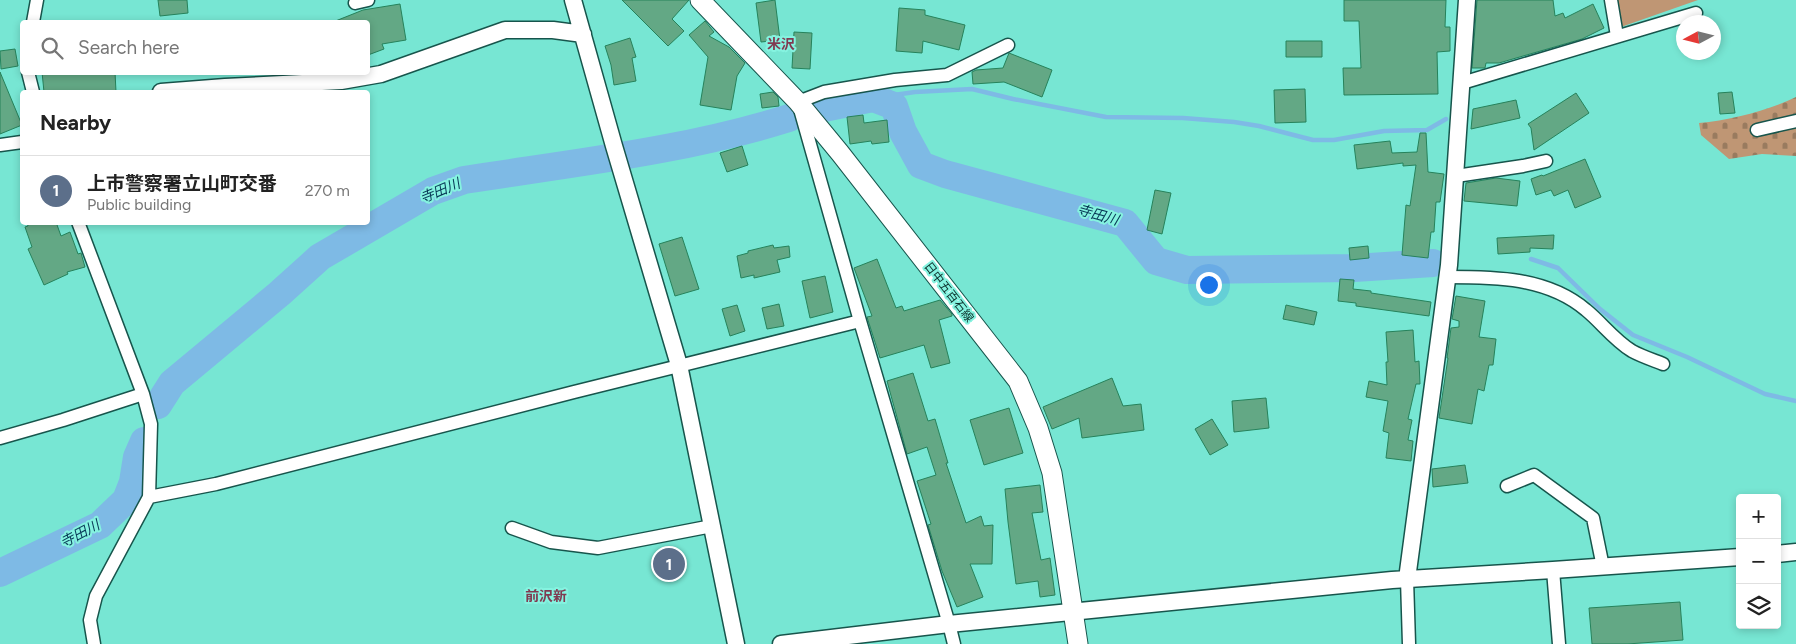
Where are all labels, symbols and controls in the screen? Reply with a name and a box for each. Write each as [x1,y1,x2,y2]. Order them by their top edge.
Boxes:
north arrow [1676,15,1721,60]
search box [20,20,370,75]
icon: search [38,34,66,62]
text: Search here [78,36,180,59]
district label: 米沢 [767,36,795,53]
text: Nearby [40,110,111,135]
text: 上市警察署立山町交番 [87,172,277,195]
water label: 寺田川 [417,174,464,207]
text: 1 [53,181,59,200]
text: 270 m [305,181,350,200]
text: Public building [87,195,191,214]
water label: 寺田川 [1075,201,1122,230]
street label: 日中五百石線 [921,259,977,325]
your location [1196,272,1222,298]
map controls [1736,494,1781,629]
button: + [1736,494,1781,539]
water label: 寺田川 [57,516,104,551]
button: − [1736,539,1781,584]
pin: 1 [653,545,685,583]
button: layers [1736,584,1781,629]
district label: 前沢新 [525,588,567,605]

